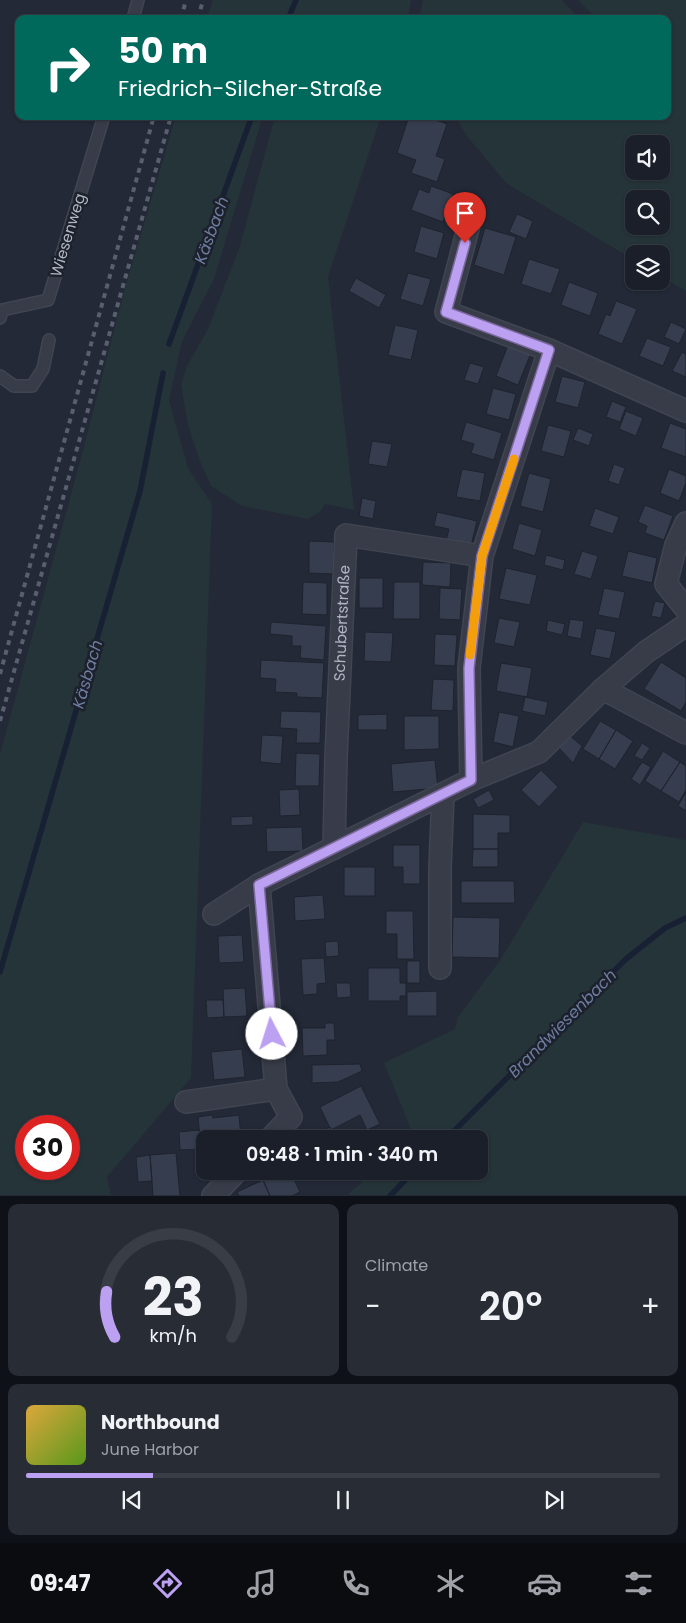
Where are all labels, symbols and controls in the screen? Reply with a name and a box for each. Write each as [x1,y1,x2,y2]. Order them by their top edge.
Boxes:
text: 50 m [118,26,208,75]
icon: right [35,35,100,100]
text: Friedrich-Silcher-Straße [118,73,382,104]
map controls [625,135,670,290]
button: sound [625,135,670,180]
button: search [625,190,670,235]
street label: Wiesenweg [45,191,90,279]
pin [444,192,486,243]
water label: Käsbach [189,193,234,267]
icon: arrive [451,199,479,227]
button: layers [625,245,670,290]
street label: Schubertstraße [328,565,355,682]
water label: Käsbach [67,637,108,711]
water label: Brandwiesenbach [503,964,622,1083]
position arrow [245,1007,297,1059]
speed limit sign: 30 [15,1115,80,1180]
text: 09:48 · 1 min · 340 m [246,1141,438,1168]
text: Climate [365,1254,428,1277]
text: 23 [143,1261,204,1334]
text: 20° [479,1280,542,1333]
text: − [365,1287,380,1326]
text: + [641,1287,660,1326]
text: km/h [150,1323,197,1348]
text: Northbound [101,1409,220,1436]
text: June Harbor [101,1438,199,1461]
icon: previous [118,1486,146,1514]
icon: pause [329,1486,357,1514]
icon: next [540,1486,568,1514]
icon: directions [150,1566,185,1601]
icon: music [244,1566,279,1601]
icon: phone [338,1566,373,1601]
icon: climate [433,1566,468,1601]
icon: car [527,1566,562,1601]
icon: filters [621,1566,656,1601]
text: 09:47 [30,1568,90,1599]

